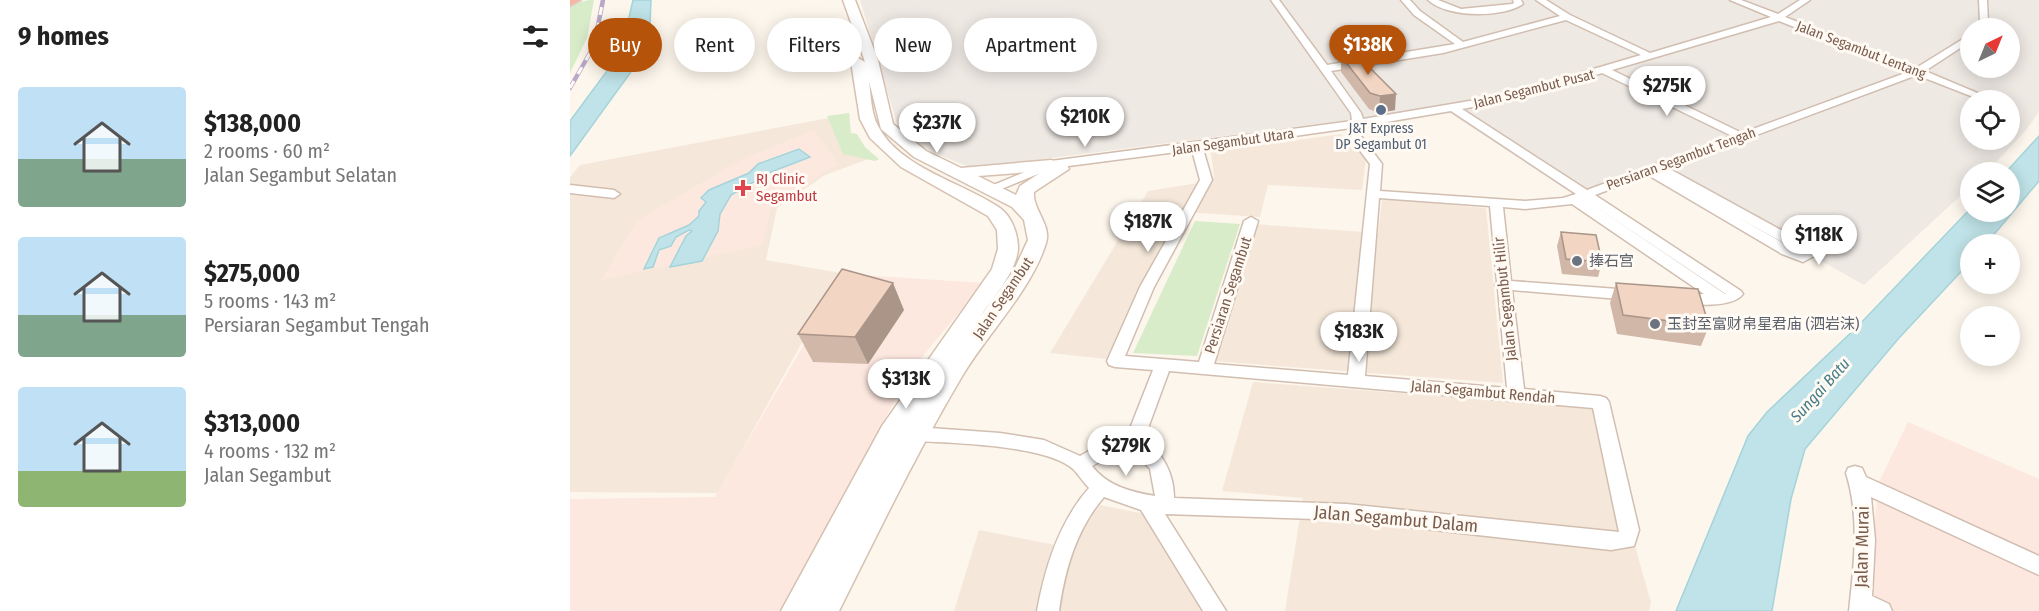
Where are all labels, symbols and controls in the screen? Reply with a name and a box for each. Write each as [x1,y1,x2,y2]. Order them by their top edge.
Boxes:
street label: Jalan Segambut Lentang [1794,17,1929,83]
chip: Buy [588,18,662,72]
chip: Rent [674,18,755,72]
chip: Filters [767,18,862,72]
chip: New [874,18,952,72]
chip: Apartment [964,18,1097,72]
north arrow [1960,18,2020,78]
map controls [1960,18,2020,366]
icon: filters [519,20,552,53]
text: 9 homes [18,21,109,52]
pin: $138K [1326,25,1410,76]
text: $138K [1343,32,1393,56]
street label: Jalan Segambut Pusat [1472,66,1597,112]
pin: $275K [1625,66,1709,117]
text: $275K [1643,73,1691,97]
button: locate [1960,90,2020,150]
pin: $210K [1043,97,1127,148]
pin: $237K [895,103,979,154]
marker: J&T Express DP Segambut 01 [1374,103,1388,117]
text: $210K [1060,104,1110,128]
text: $138,000 [204,108,301,139]
text: $237K [913,110,961,134]
icon: home [66,111,138,183]
place label: J&T Express DP Segambut 01 [1335,120,1427,153]
street label: Persiaran Segambut Tengah [1604,124,1758,194]
street label: Jalan Segambut Utara [1171,125,1295,159]
text: 2 rooms · 60 m² [204,139,330,163]
button: layers [1960,162,2020,222]
text: Jalan Segambut Selatan [204,163,397,187]
place label: RJ Clinic Segambut [756,170,817,205]
marker: RJ Clinic Segambut [734,179,752,197]
pin: $187K [1106,202,1190,253]
text: $187K [1124,209,1172,233]
pin: $118K [1777,215,1861,266]
text: $118K [1795,222,1843,246]
street label: Persiaran Segambut [1201,234,1255,356]
button: + [1960,234,2020,294]
street label: Jalan Segambut Hilir [1489,235,1520,362]
place label: 捧石宫 [1589,252,1634,270]
street label: Jalan Segambut [969,253,1037,342]
marker: 捧石宫 [1570,254,1584,268]
text: $275,000 [204,258,300,289]
icon: home [66,261,138,333]
text: 5 rooms · 143 m² [204,289,336,313]
button: − [1960,306,2020,366]
pin: $183K [1317,312,1401,363]
text: Persiaran Segambut Tengah [204,313,430,337]
place label: 玉封至富财帛星君庙 (泗岩沫) [1667,315,1859,333]
marker: 玉封至富财帛星君庙 (泗岩沫) [1648,317,1662,331]
text: $183K [1334,319,1384,343]
water label: Sungai Batu [1786,354,1854,427]
pin: $313K [864,359,948,410]
text: $313K [882,366,930,390]
street label: Jalan Segambut Rendah [1410,377,1556,407]
text: $313,000 [204,408,300,439]
icon: home [66,411,138,483]
pin: $279K [1084,426,1168,477]
text: $279K [1101,433,1151,457]
text: 4 rooms · 132 m² [204,439,336,463]
text: Jalan Segambut [204,463,331,487]
street label: Jalan Segambut Dalam [1313,501,1479,537]
street label: Jalan Murai [1850,506,1874,588]

